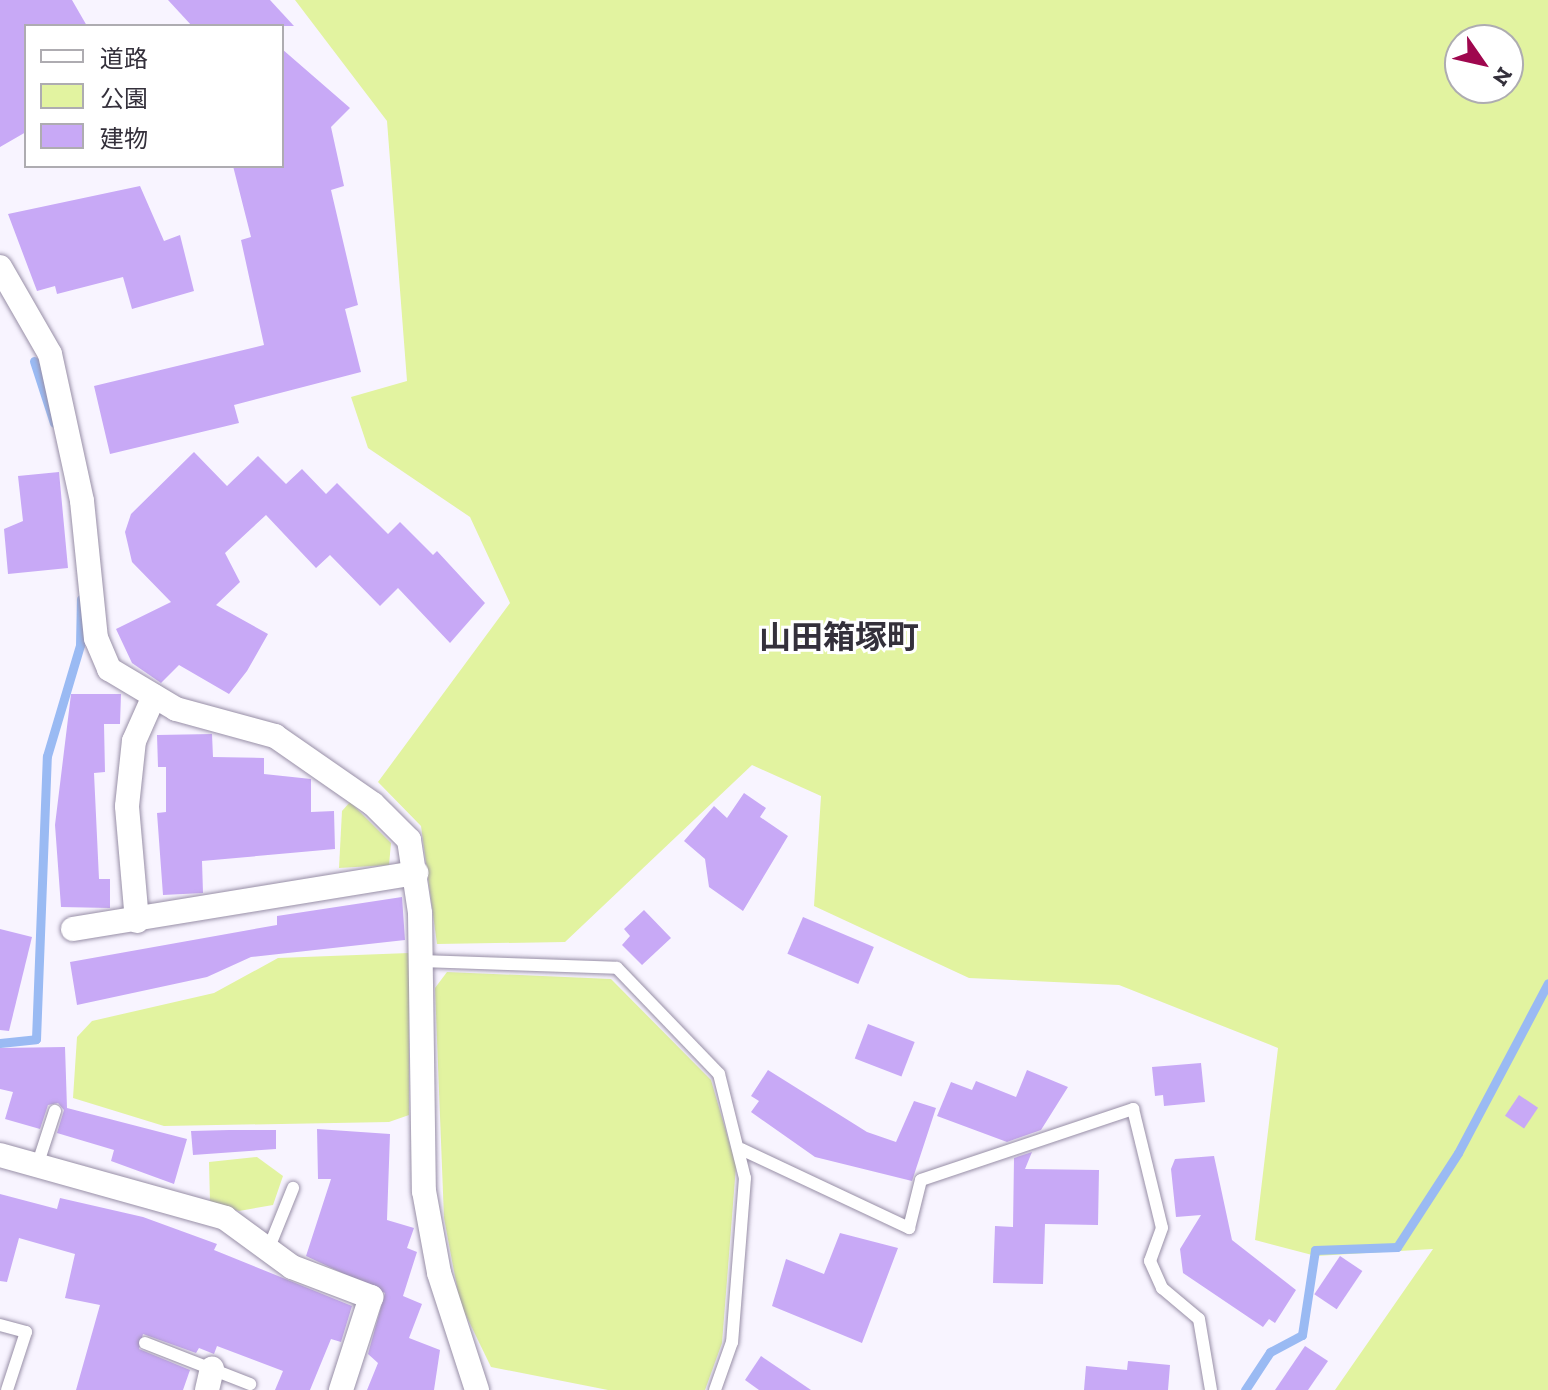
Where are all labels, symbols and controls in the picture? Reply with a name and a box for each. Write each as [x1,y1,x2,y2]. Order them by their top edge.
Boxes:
legend [24,24,284,168]
north arrow [1444,24,1524,104]
text: 道路 [100,44,148,73]
text: N [1487,62,1519,91]
text: 公園 [100,84,148,113]
text: 建物 [100,124,148,153]
district label: 山田箱塚町 [759,618,919,656]

